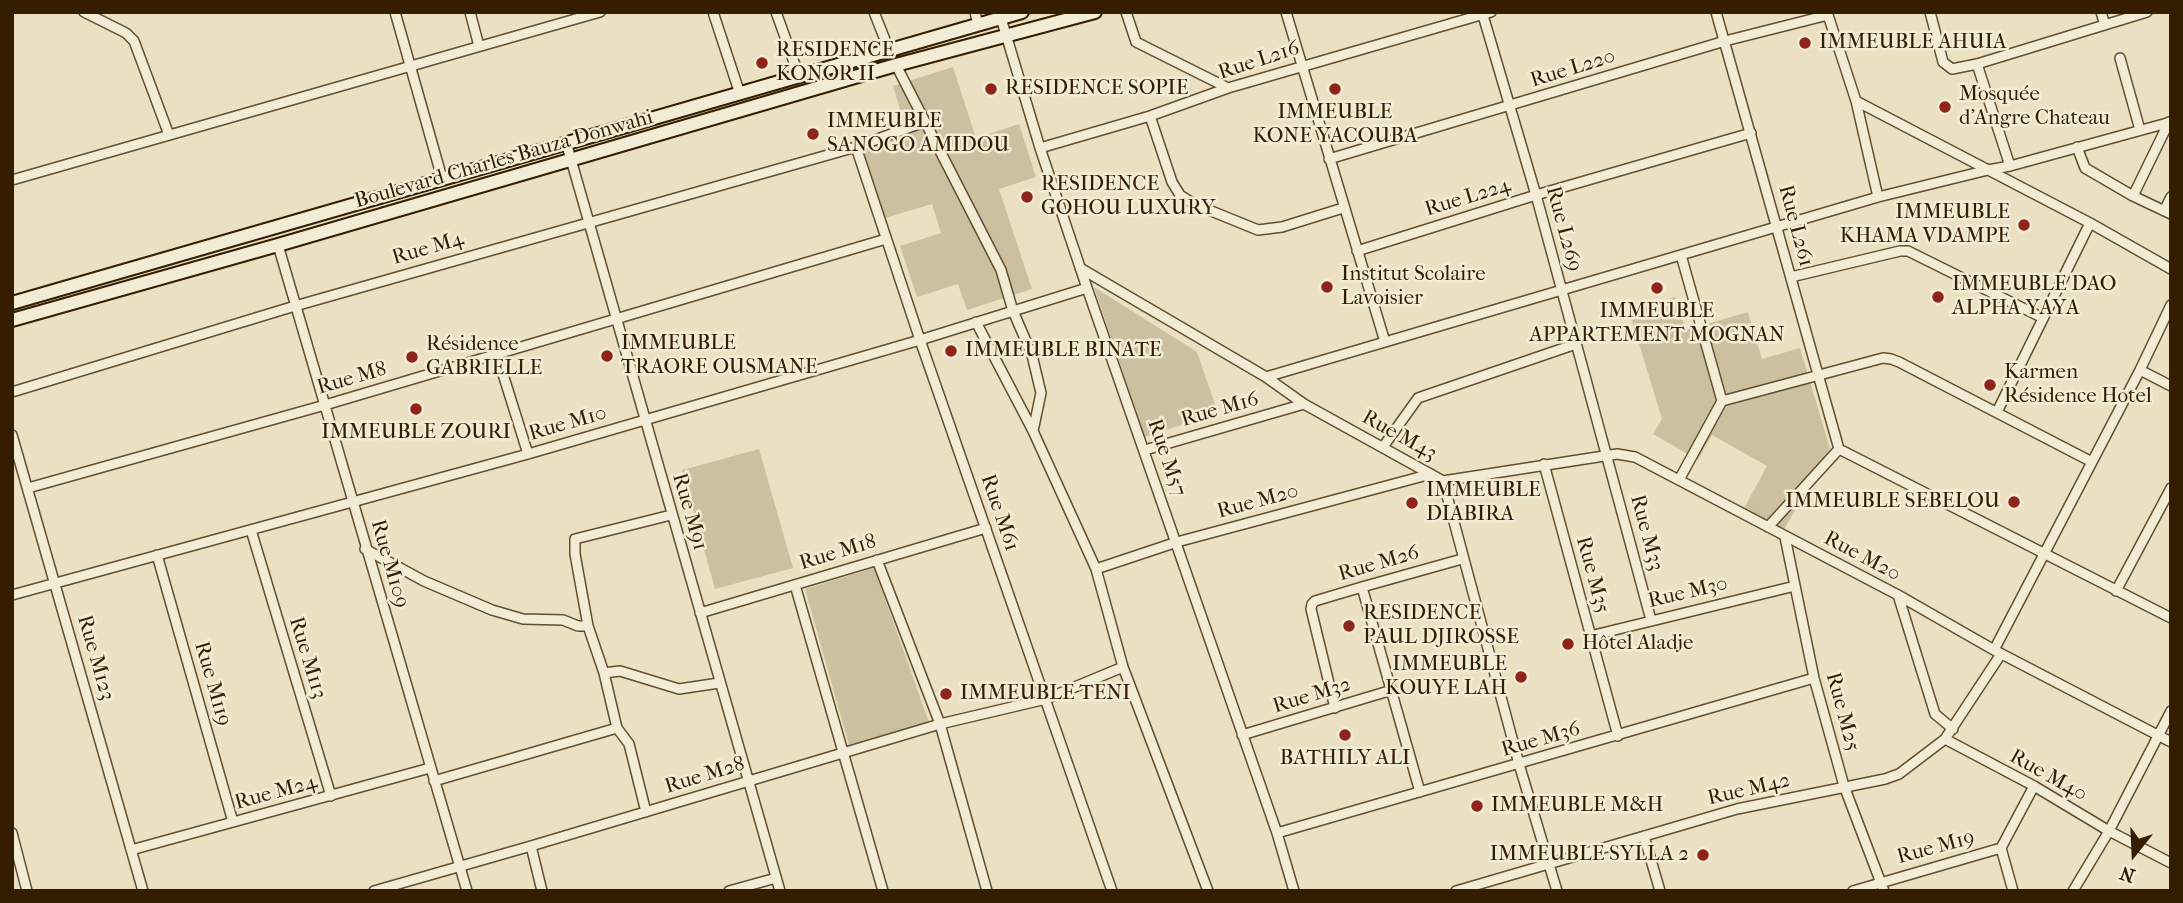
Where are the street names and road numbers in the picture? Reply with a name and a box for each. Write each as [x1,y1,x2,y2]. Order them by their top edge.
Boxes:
street label: Rue L216 [1215,36,1303,86]
street label: Rue L220 [1528,44,1618,94]
street label: Boulevard Charles Bauza Donwahi [352,105,656,215]
street label: Rue L224 [1422,173,1514,223]
street label: Rue L261 [1772,182,1818,270]
street label: Rue L269 [1540,184,1586,274]
street label: Rue M4 [389,227,467,271]
street label: Rue M8 [314,357,390,401]
street label: Rue M16 [1178,387,1262,433]
street label: Rue M10 [526,401,610,447]
street label: Rue M43 [1357,405,1441,467]
street label: Rue M57 [1141,416,1191,500]
street label: Rue M91 [666,470,712,554]
street label: Rue M61 [974,471,1024,555]
street label: Rue M20 [1215,479,1301,525]
street label: Rue M33 [1624,492,1668,574]
street label: Rue M109 [364,517,414,611]
street label: Rue M20 [1819,526,1905,588]
street label: Rue M18 [797,529,879,577]
street label: Rue M35 [1570,534,1614,616]
street label: Rue M26 [1336,540,1422,588]
street label: Rue M30 [1646,572,1730,614]
street label: Rue M123 [71,612,119,704]
street label: Rue M113 [283,614,331,702]
street label: Rue M119 [188,639,236,729]
street label: Rue M25 [1819,670,1865,754]
street label: Rue M32 [1270,672,1354,720]
street label: Rue M36 [1499,717,1583,763]
street label: Rue M40 [2005,744,2091,808]
street label: Rue M28 [662,752,748,800]
street label: Rue M42 [1705,768,1793,812]
street label: Rue M24 [232,770,320,816]
street label: Rue M19 [1894,826,1978,870]

